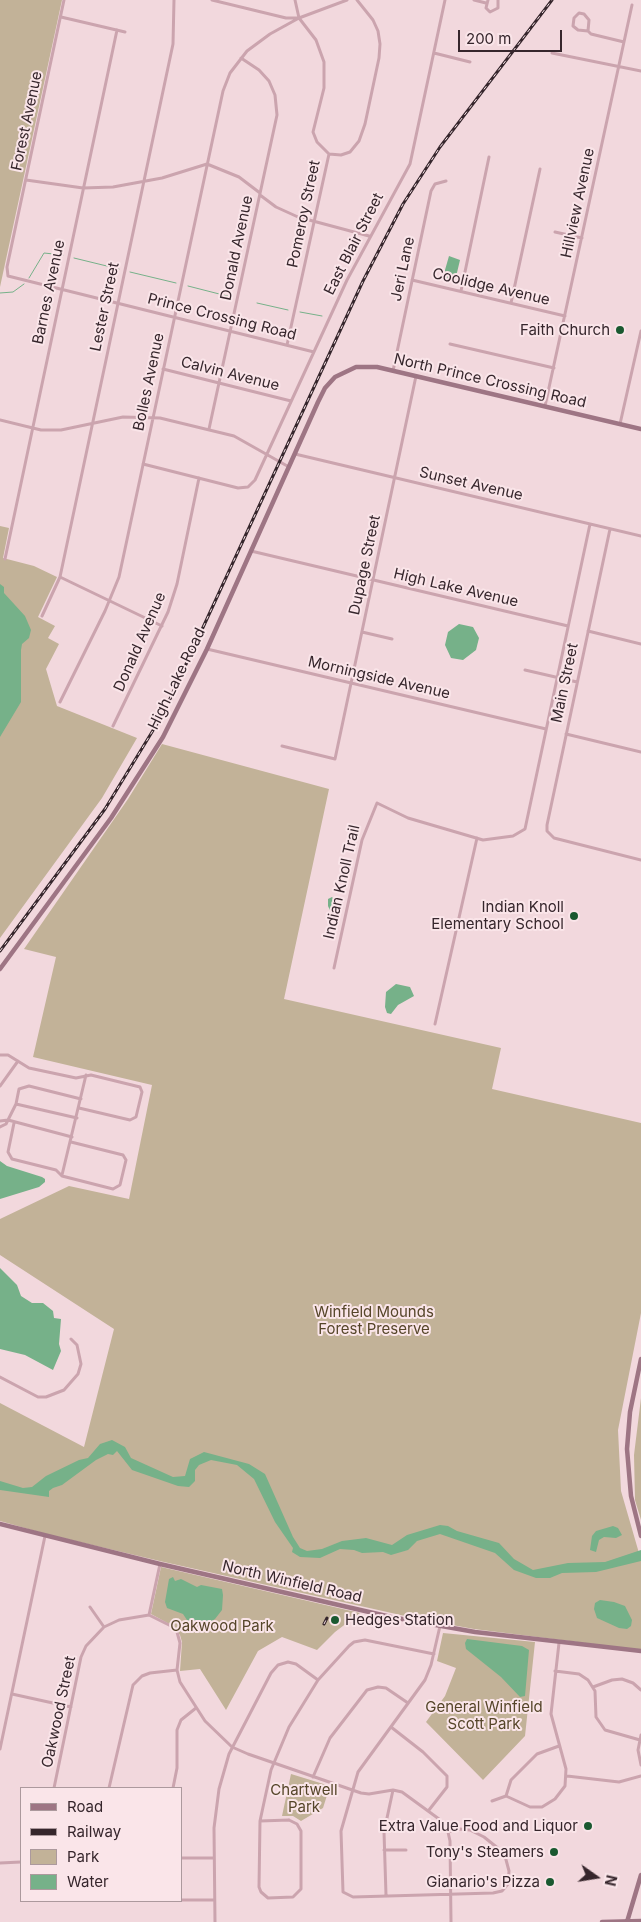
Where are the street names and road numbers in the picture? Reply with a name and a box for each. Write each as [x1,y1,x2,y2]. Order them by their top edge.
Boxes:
street label: Forest Avenue [8,70,46,172]
street label: Hillview Avenue [558,146,598,260]
street label: Pomeroy Street [284,159,324,269]
street label: East Blair Street [321,190,387,298]
street label: Donald Avenue [217,194,257,302]
street label: Jeri Lane [387,235,419,303]
street label: Barnes Avenue [29,238,69,346]
street label: Lester Street [87,261,123,353]
street label: Coolidge Avenue [430,265,552,309]
street label: Prince Crossing Road [146,290,298,344]
street label: Bolles Avenue [130,331,168,433]
street label: North Prince Crossing Road [392,350,588,412]
street label: Calvin Avenue [179,353,281,395]
street label: Sunset Avenue [417,463,525,505]
street label: Dupage Street [346,513,384,617]
street label: High Lake Avenue [392,565,520,611]
street label: Donald Avenue [110,590,170,694]
street label: High Lake Road [145,625,209,733]
street label: Main Street [548,642,582,724]
street label: Morningside Avenue [306,653,452,703]
street label: Indian Knoll Trail [320,823,364,941]
street label: North Winfield Road [221,1557,363,1607]
street label: Oakwood Street [38,1654,80,1770]

